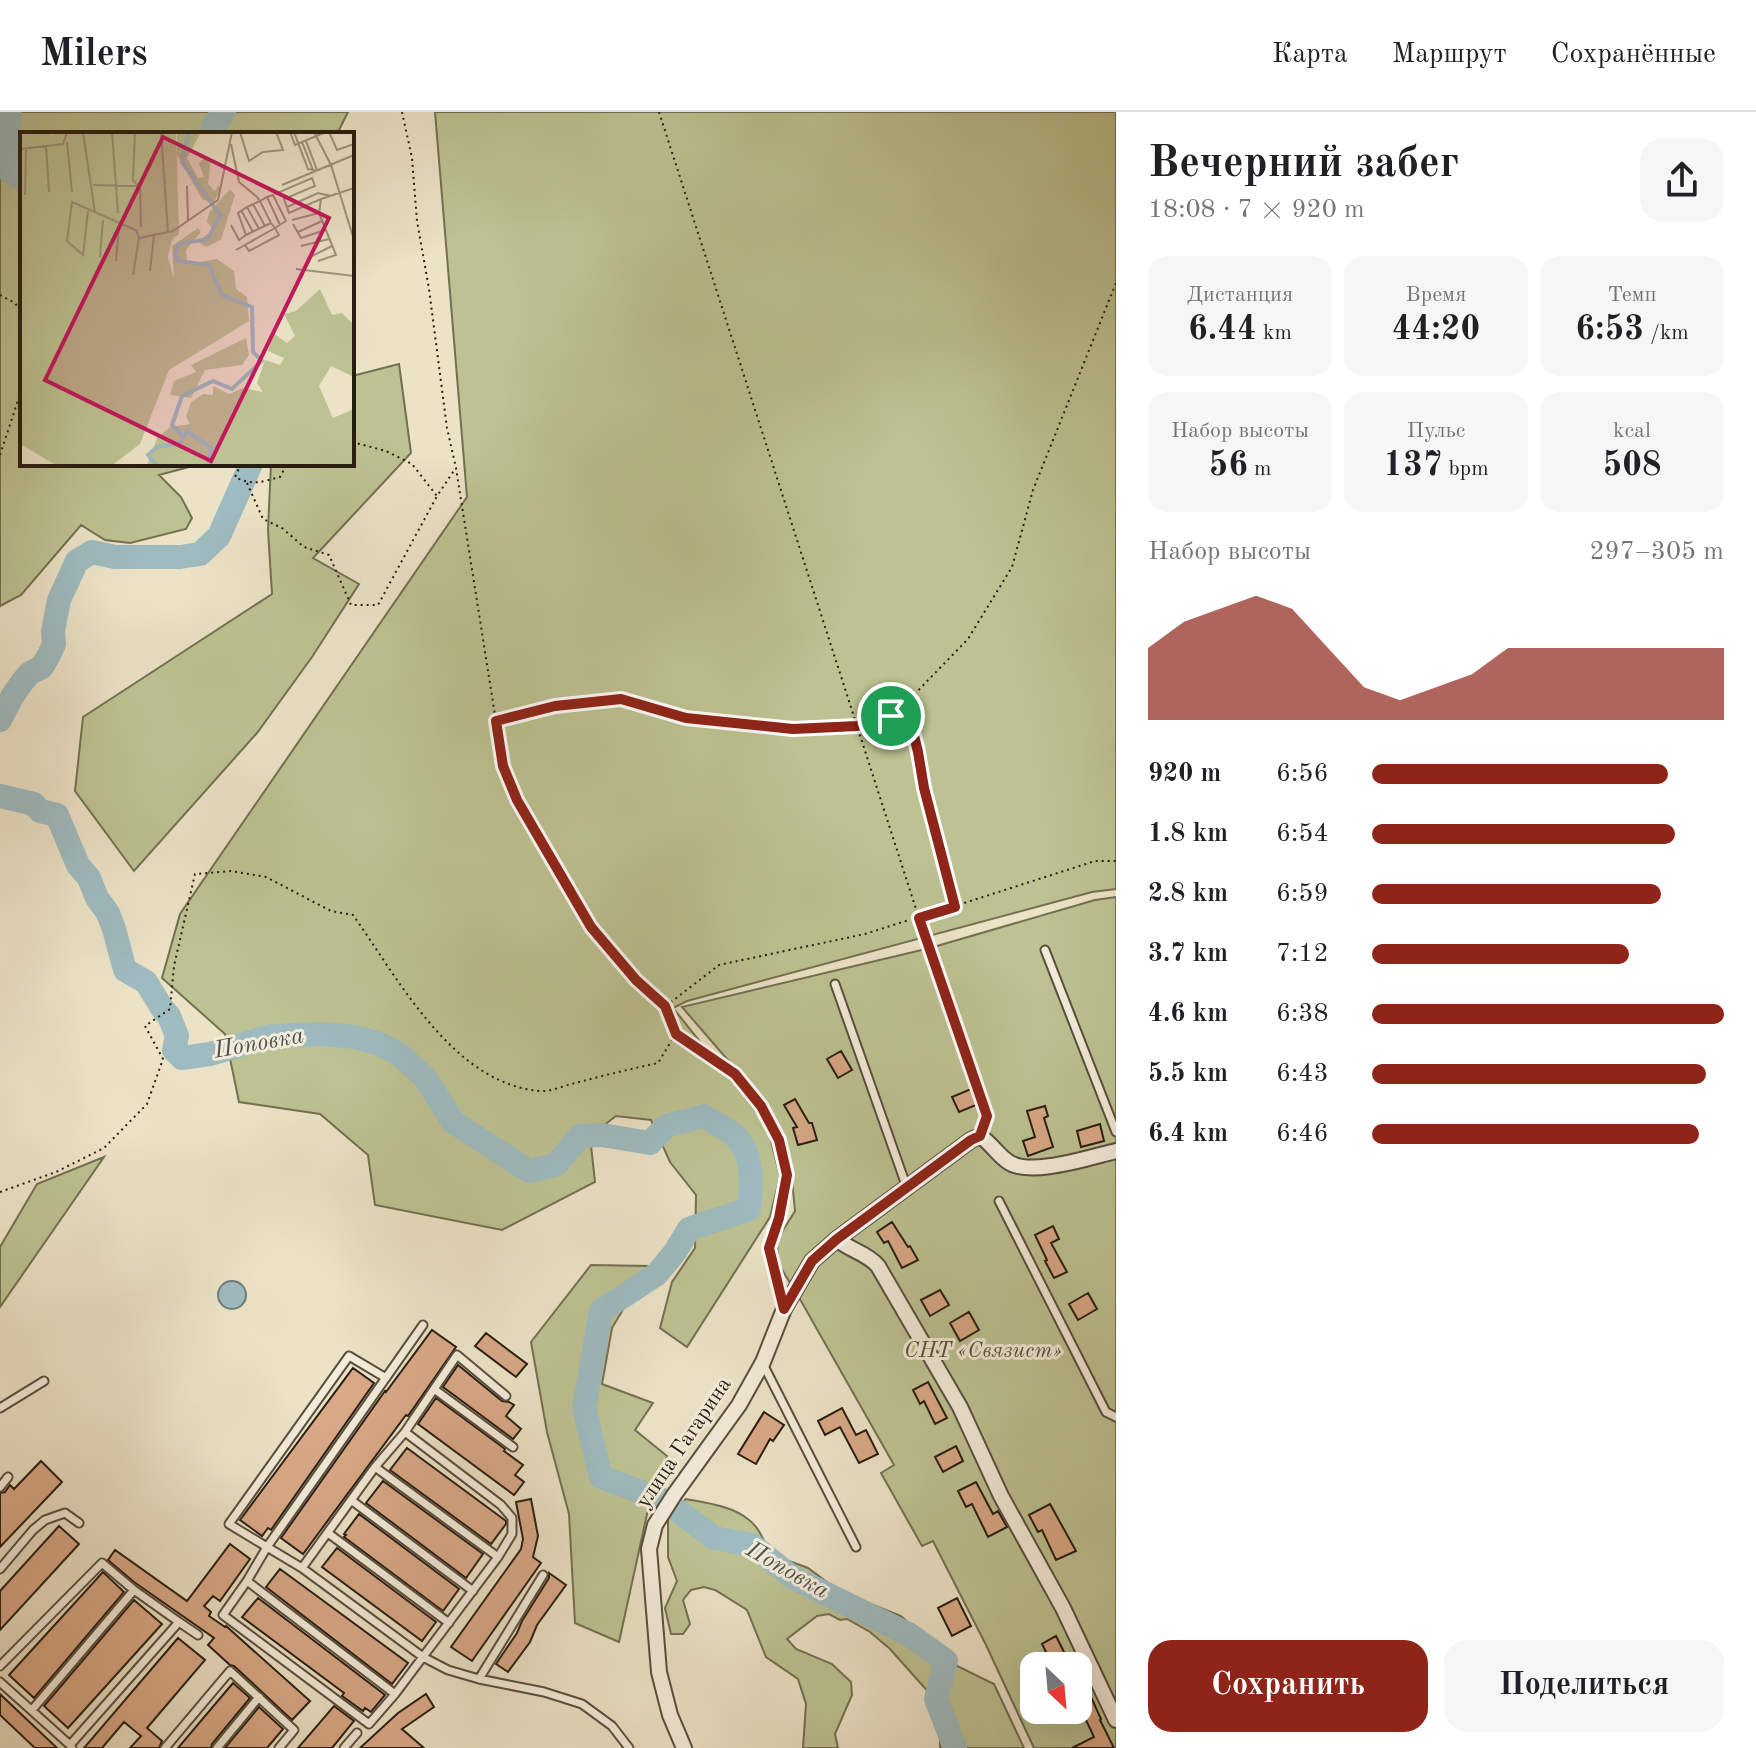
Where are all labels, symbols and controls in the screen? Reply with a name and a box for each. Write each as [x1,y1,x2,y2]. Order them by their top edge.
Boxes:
text: Milers [40,36,148,74]
text: Карта [1272,41,1348,69]
text: Маршрут [1392,41,1507,69]
text: Сохранённые [1551,41,1716,69]
inset map [20,132,354,466]
button: share [1640,138,1724,222]
text: Вечерний забег [1148,142,1459,186]
text: 18:08 · 7 × 920 m [1148,197,1365,223]
text: Дистанция [1187,284,1293,306]
text: Время [1406,284,1466,306]
text: Темп [1607,284,1657,306]
text: 6.44 [1188,313,1257,347]
text: 44:20 [1392,313,1480,347]
text: 6:53 [1575,313,1644,347]
text: km [1257,322,1292,344]
text: /km [1644,322,1689,344]
text: Набор высоты [1171,420,1309,442]
text: Пульс [1407,420,1465,442]
text: kcal [1613,420,1651,442]
text: 56 [1208,449,1248,483]
text: 137 [1383,449,1442,483]
text: 508 [1602,449,1662,483]
text: m [1248,458,1272,480]
text: bpm [1442,458,1489,480]
text: Набор высоты [1148,539,1311,565]
text: 297–305 m [1589,539,1724,565]
pin [857,682,925,750]
icon: arrive [869,694,913,738]
text: 920 m [1148,761,1221,787]
text: 6:56 [1276,761,1329,787]
text: 1.8 km [1148,821,1228,847]
text: 6:54 [1276,821,1329,847]
text: 2.8 km [1148,881,1228,907]
text: 6:59 [1276,881,1329,907]
text: 3.7 km [1148,941,1228,967]
text: 7:12 [1276,941,1329,967]
text: 4.6 km [1148,1001,1228,1027]
text: 6:38 [1276,1001,1329,1027]
water label: Поповка [211,1024,306,1064]
text: 5.5 km [1148,1061,1228,1087]
text: 6:43 [1276,1061,1329,1087]
text: 6.4 km [1148,1121,1228,1147]
text: 6:46 [1276,1121,1329,1147]
park label: СНТ «Связист» [904,1340,1062,1362]
street label: улица Гагарина [632,1374,736,1512]
water label: Поповка [741,1537,833,1604]
button: Сохранить [1148,1640,1428,1732]
button: Поделиться [1444,1640,1724,1732]
north arrow [1020,1652,1092,1724]
map controls [1020,1652,1092,1724]

